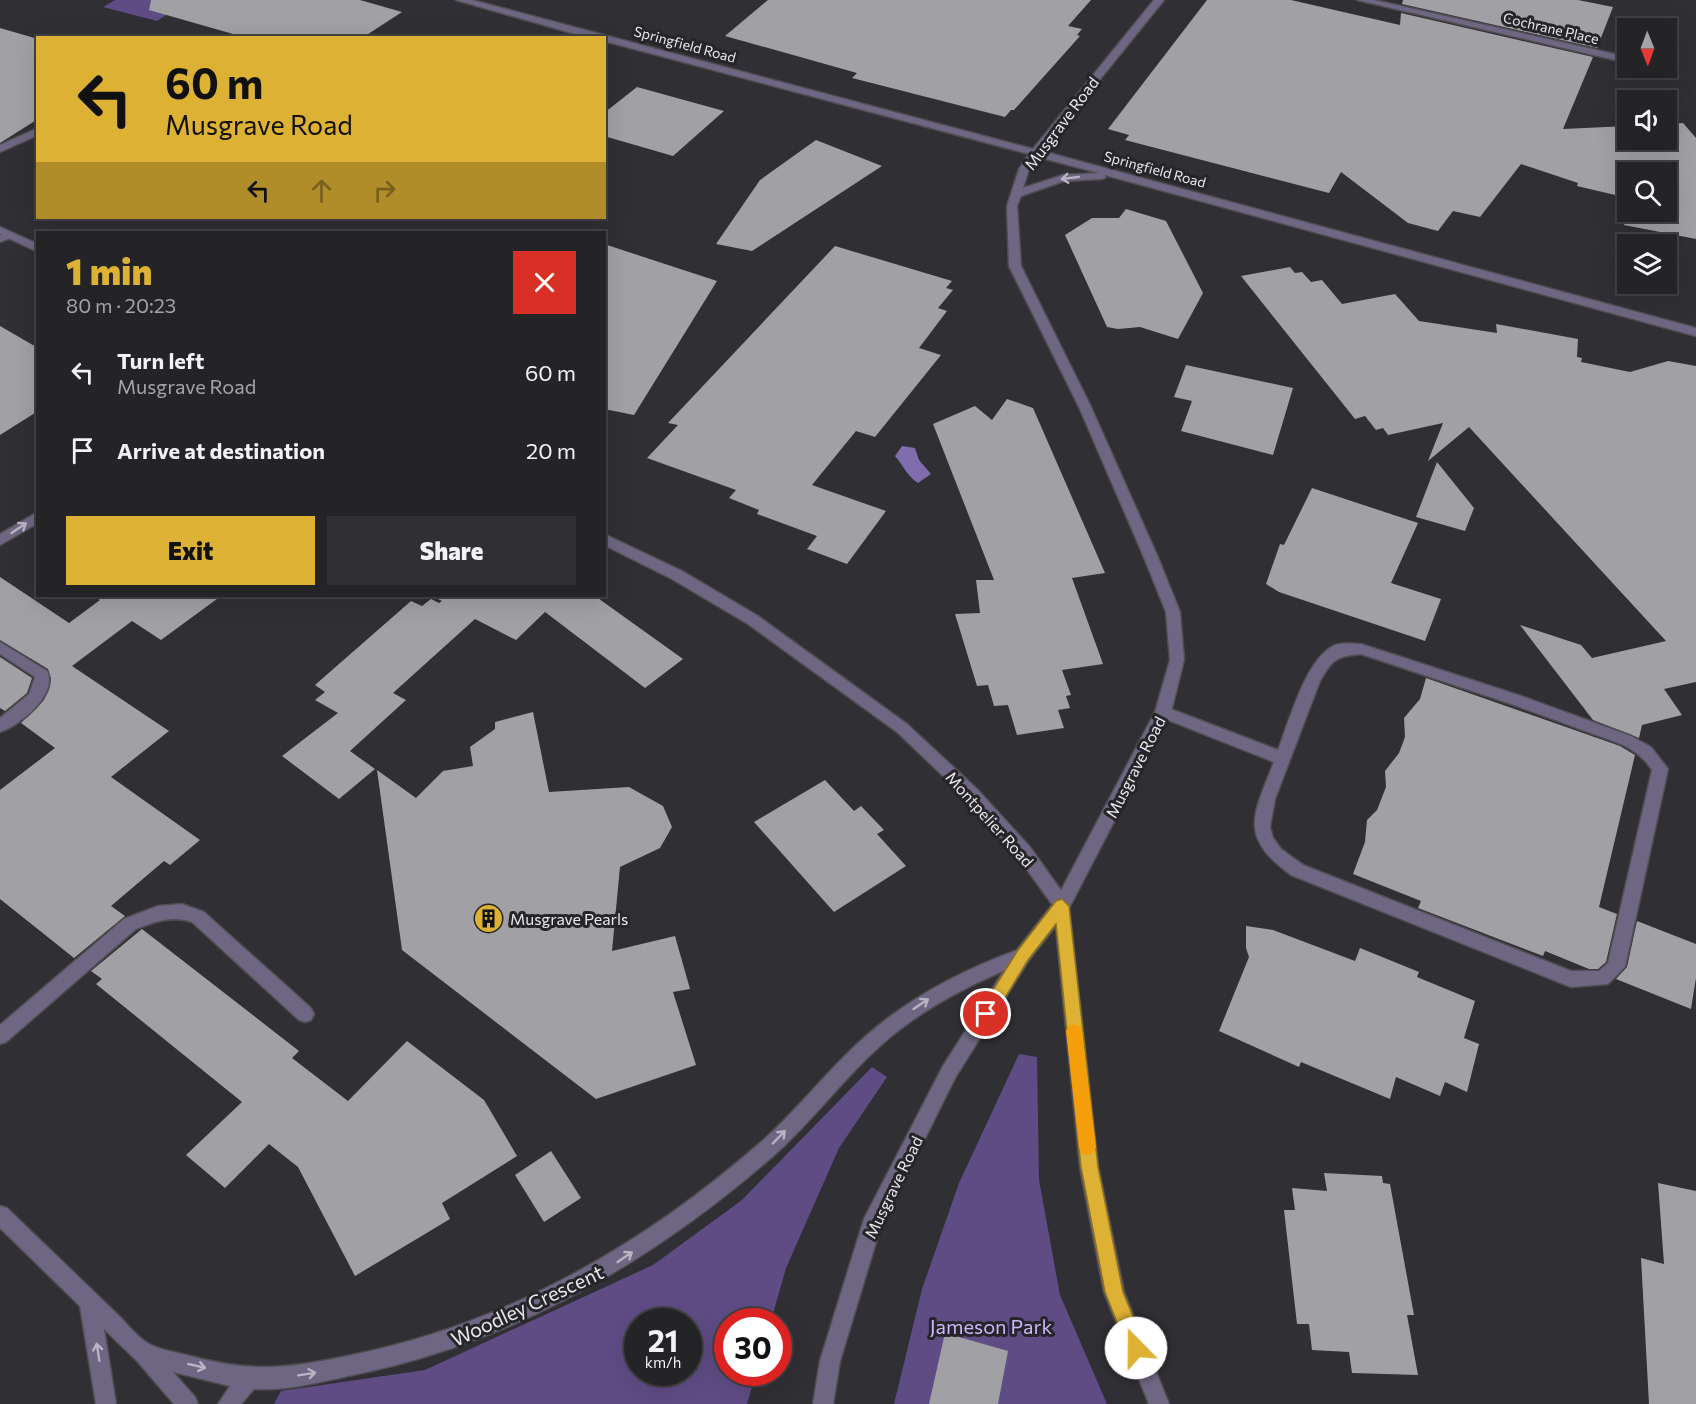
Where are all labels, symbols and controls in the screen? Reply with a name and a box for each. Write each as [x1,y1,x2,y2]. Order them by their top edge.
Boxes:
street label: Cochrane Place [1501,9,1601,47]
north arrow [1617,18,1677,78]
map controls [1617,18,1677,294]
street label: Springfield Road [632,22,738,66]
text: 60 m [165,56,264,108]
icon: left [66,60,144,138]
street label: Musgrave Road [1020,73,1102,173]
button: sound [1617,90,1677,150]
text: Musgrave Road [165,108,353,141]
street label: Springfield Road [1102,147,1208,191]
button: search [1617,162,1677,222]
one-way arrow [1061,172,1080,183]
icon: left [242,174,275,207]
icon: ahead [305,174,338,207]
icon: right [368,174,401,207]
button: layers [1617,234,1677,294]
text: 1 min [66,248,152,292]
button: close [513,251,576,314]
text: 80 m · 20:23 [66,293,176,317]
text: Turn left [117,347,204,374]
icon: left [66,356,99,389]
text: 60 m [525,359,576,386]
text: Musgrave Road [117,374,256,398]
icon: arrive [66,434,99,467]
text: Arrive at destination [117,437,325,464]
text: 20 m [526,437,576,464]
button: Exit [66,516,315,585]
button: Share [327,516,576,585]
one-way arrow [10,522,27,534]
street label: Musgrave Road [1101,713,1169,821]
street label: Montpelier Road [942,767,1038,871]
building icon: Musgrave Pearls [473,902,505,934]
place label: Musgrave Pearls [510,909,628,928]
pin [960,988,1011,1039]
icon: arrive [969,997,1002,1030]
one-way arrow [912,998,929,1010]
one-way arrow [771,1130,786,1145]
street label: Musgrave Road [860,1133,926,1241]
one-way arrow [617,1251,633,1263]
street label: Woodley Crescent [447,1259,607,1351]
speed limit sign: 30 [714,1308,792,1386]
park label: Jameson Park [930,1314,1052,1338]
position arrow [1104,1316,1168,1380]
text: 21 [648,1321,678,1358]
one-way arrow [92,1342,103,1362]
text: km/h [645,1353,681,1371]
one-way arrow [187,1361,206,1373]
one-way arrow [297,1368,316,1379]

